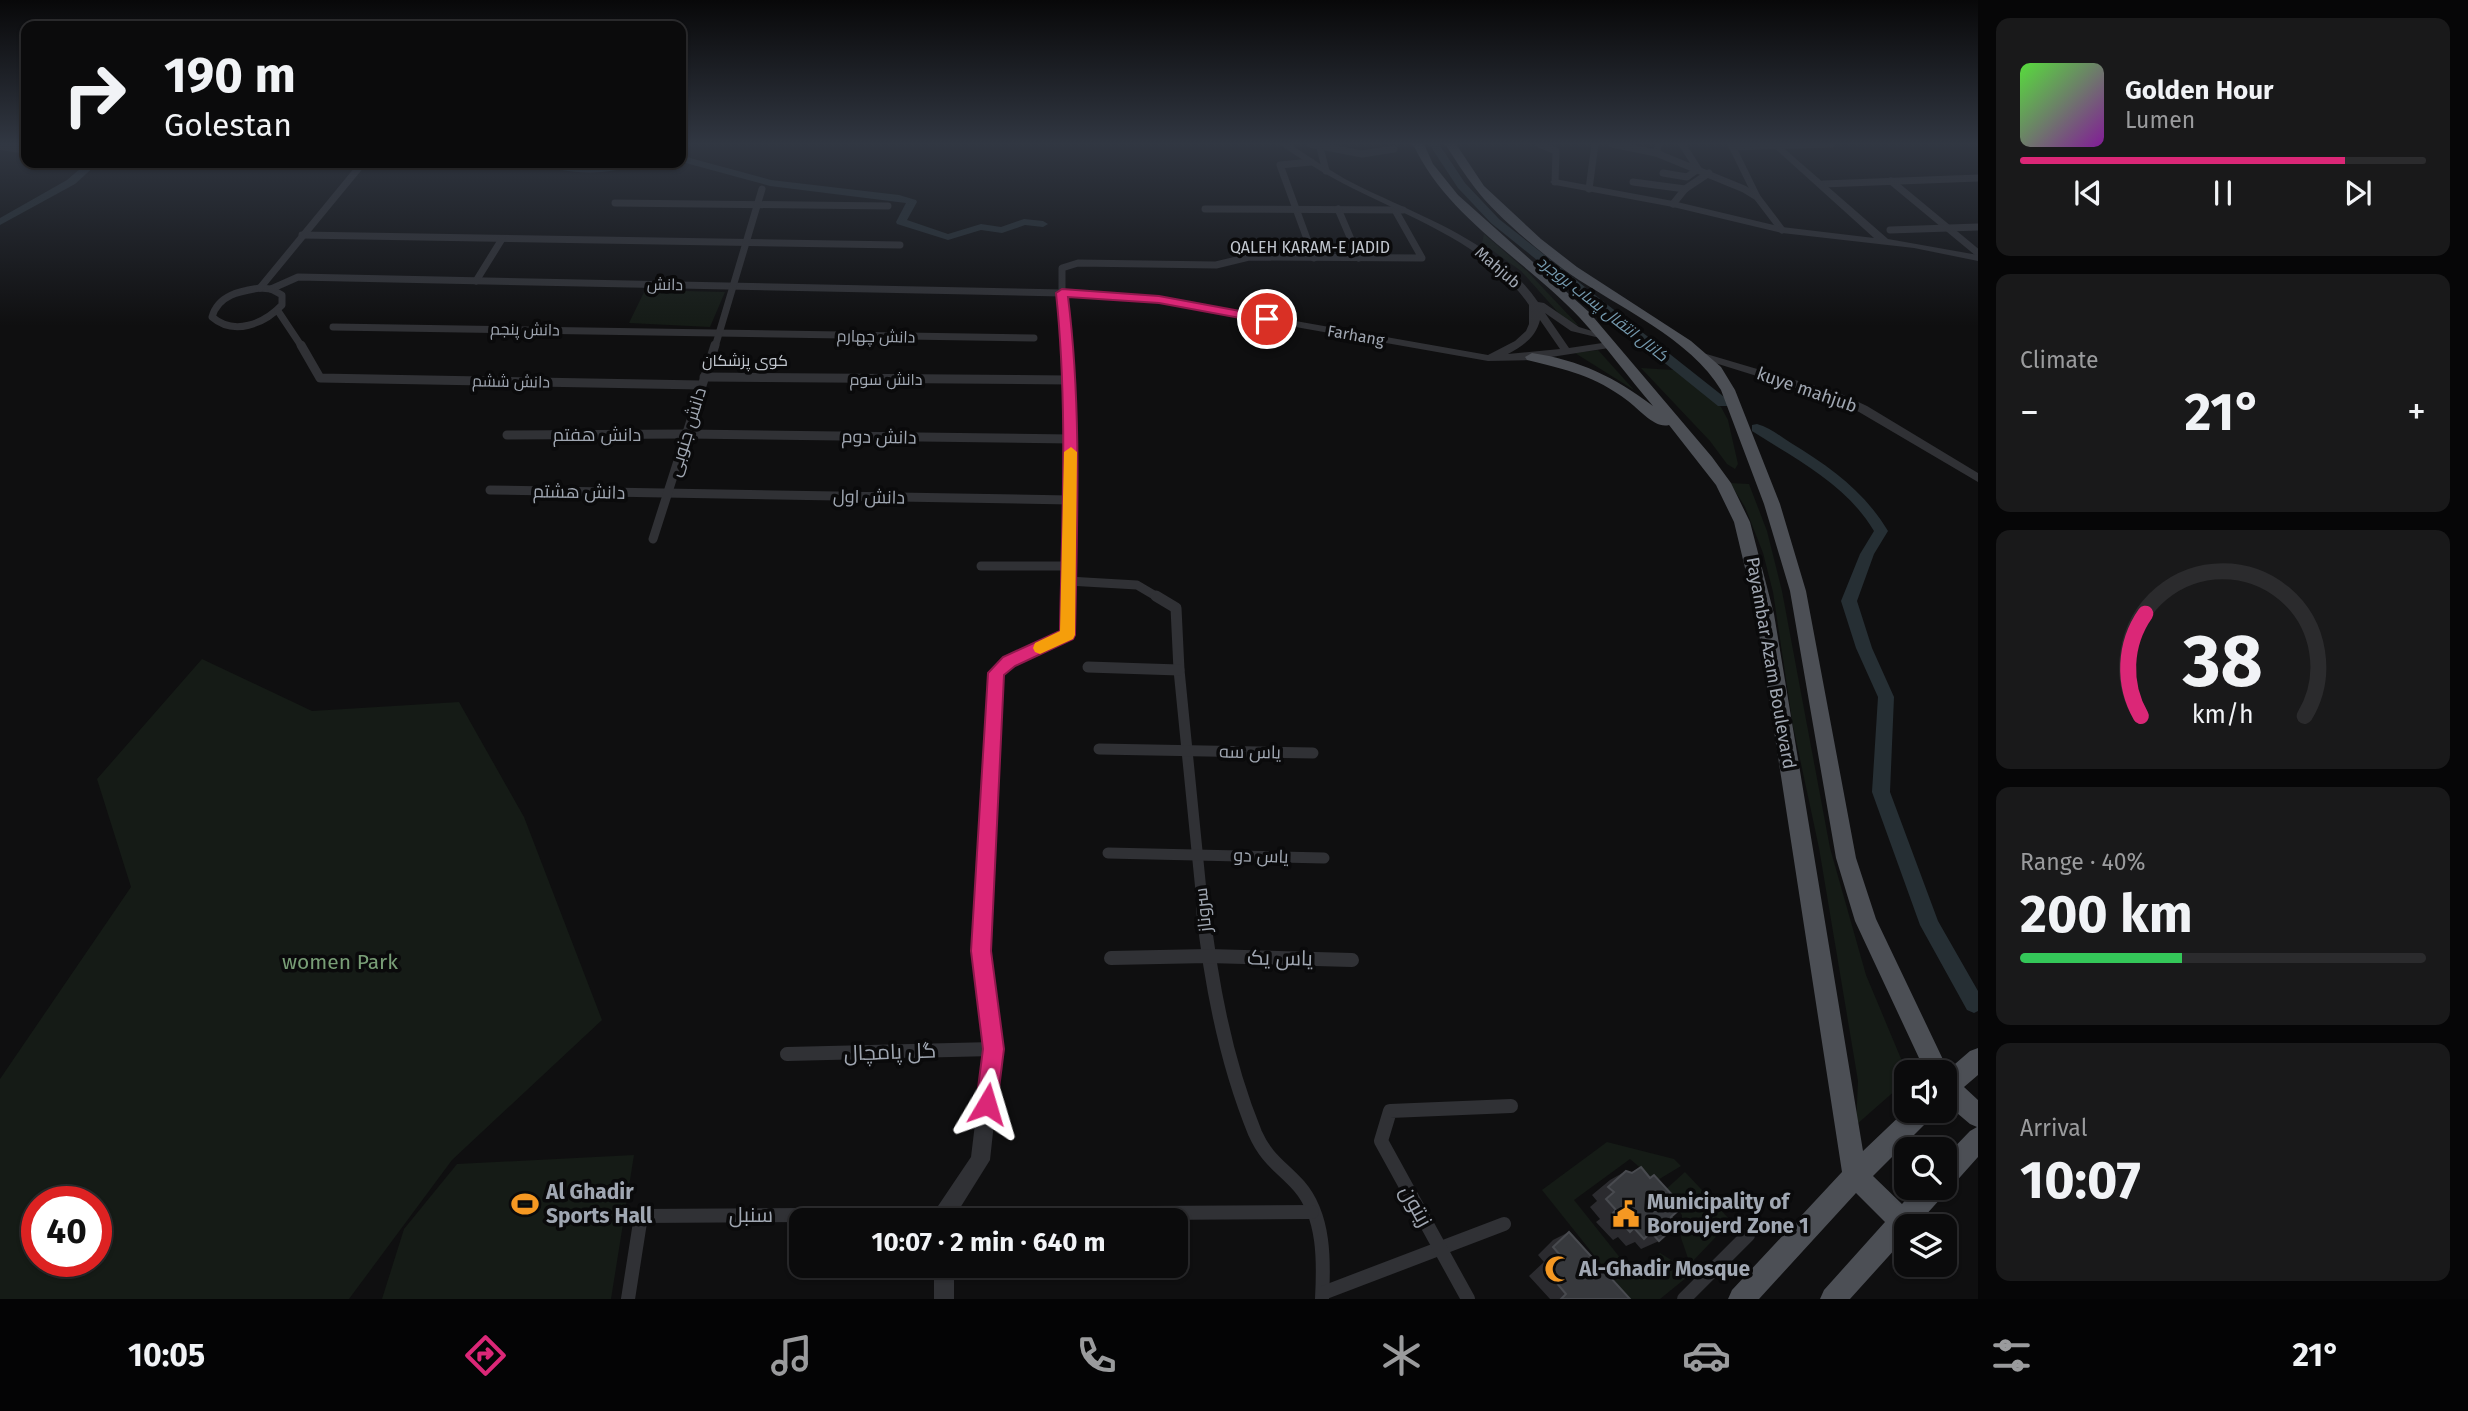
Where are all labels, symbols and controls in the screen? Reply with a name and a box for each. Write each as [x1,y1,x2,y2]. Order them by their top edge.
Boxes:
text: 190 m [164,46,296,105]
icon: right [49,49,140,140]
text: Golden Hour [2125,75,2273,106]
text: Golestan [164,106,292,144]
text: Lumen [2125,106,2195,134]
icon: previous [2069,174,2107,212]
icon: pause [2204,174,2242,212]
icon: next [2339,174,2377,212]
district label: QALEH KARAM-E JADID [1230,238,1390,257]
street label: Mahjub [1471,243,1524,292]
water label: کانال انتقال پساب بروجرد [1533,252,1672,366]
street label: دانش [647,275,683,295]
pin [1237,289,1297,349]
icon: arrive [1248,300,1286,338]
street label: دانش پنجم [490,319,560,342]
street label: Farhang [1326,321,1387,350]
street label: دانش چهارم [836,326,916,349]
text: Climate [2020,346,2099,374]
district label: کوی پزشکان [702,351,788,372]
street label: kuye mahjub [1754,363,1860,417]
street label: دانش سوم [850,370,923,391]
street label: دانش ششم [472,371,550,394]
text: 21° [2185,381,2262,444]
street label: دانش جنوبی [663,385,711,479]
text: − [2020,389,2039,435]
text: + [2407,389,2426,435]
street label: دانش هفتم [553,424,641,447]
street label: دانش دوم [841,425,917,450]
street label: دانش هشتم [533,480,625,505]
street label: دانش اول [833,485,905,509]
street label: Payambar Azam Boulevard [1741,555,1801,771]
text: 38 [2182,618,2263,705]
text: km/h [2192,699,2254,729]
street label: یاس سه [1219,740,1281,764]
street label: یاس دو [1233,844,1289,868]
text: Range · 40% [2020,848,2146,876]
text: 200 km [2020,883,2193,946]
street label: سروناز [1190,887,1216,934]
street label: یاس یک [1247,944,1313,972]
park label: women Park [282,949,398,975]
street label: گل پامچال [843,1037,937,1068]
map controls [1894,1060,1957,1277]
button: sound [1894,1060,1957,1123]
position arrow [950,1067,1024,1141]
text: Arrival [2020,1114,2087,1142]
button: search [1894,1137,1957,1200]
text: 10:07 [2020,1149,2141,1212]
place label: Al Ghadir Sports Hall [545,1179,653,1229]
street label: زیتون [1394,1181,1438,1231]
speed limit sign: 40 [21,1186,112,1277]
sports icon: Al Ghadir Sports Hall [510,1189,540,1219]
place label: Municipality of Boroujerd Zone 1 [1647,1189,1809,1239]
public building icon: Municipality of Boroujerd Zone 1 [1611,1199,1641,1229]
street label: سنبل [729,1202,773,1228]
button: layers [1894,1214,1957,1277]
text: 10:07 · 2 min · 640 m [871,1227,1106,1258]
mosque icon: Al-Ghadir Mosque [1543,1254,1573,1284]
place label: Al-Ghadir Mosque [1578,1256,1751,1282]
icon: directions [461,1331,510,1380]
icon: music [767,1331,816,1380]
icon: phone [1072,1331,1121,1380]
icon: climate [1377,1331,1426,1380]
icon: car [1682,1331,1731,1380]
icon: filters [1987,1331,2036,1380]
text: 10:05 [128,1336,205,1374]
text: 21° [2293,1336,2340,1374]

